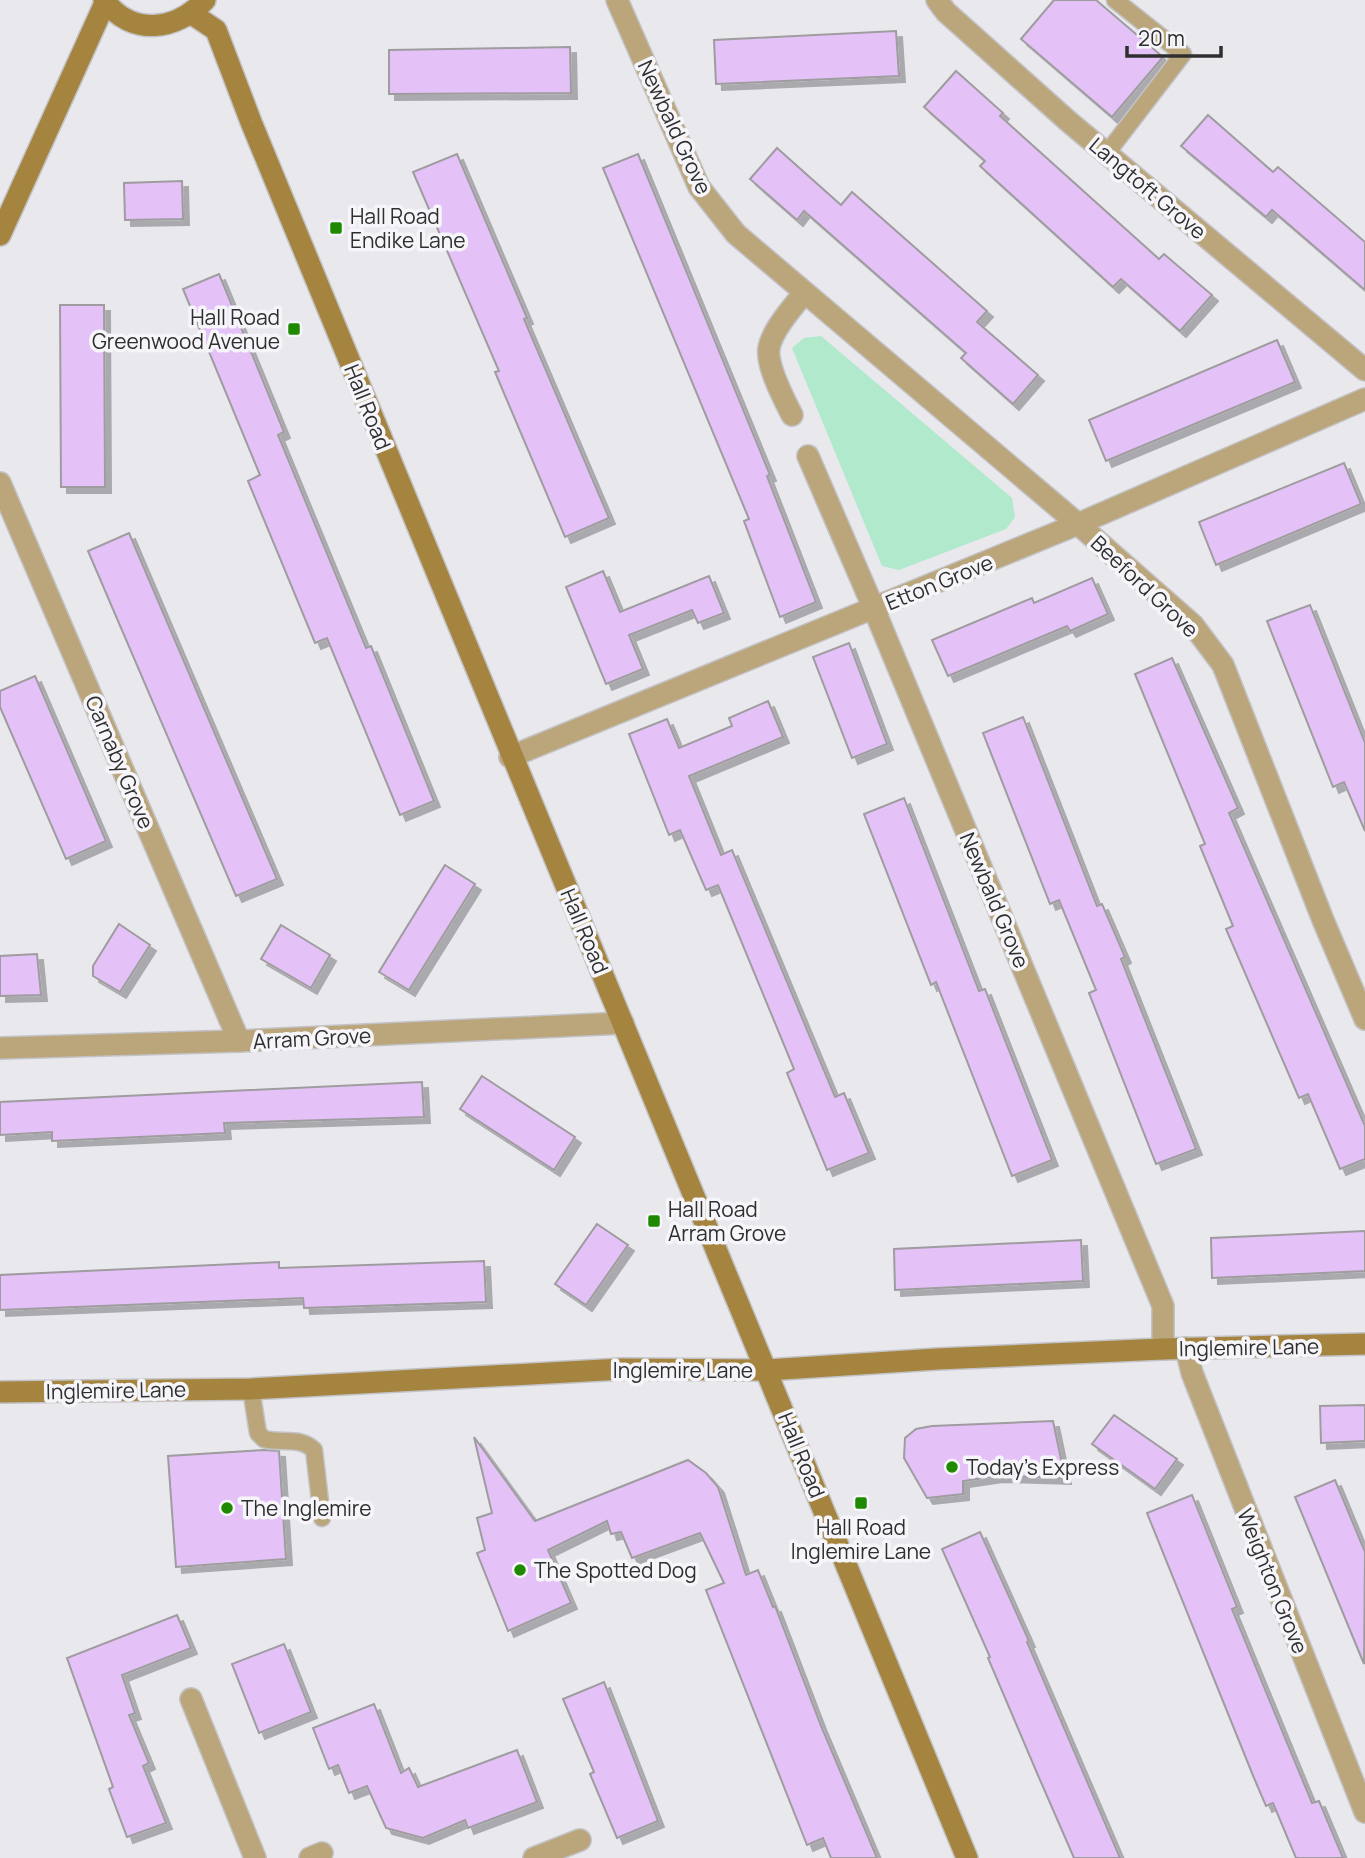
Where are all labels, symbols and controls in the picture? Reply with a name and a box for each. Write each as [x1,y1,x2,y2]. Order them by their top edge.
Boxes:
scale bar [1127,14,1222,58]
text: 20 m [1138,24,1185,52]
street label: Newbald Grove [632,56,718,198]
street label: Langtoft Grove [1084,131,1212,245]
place label: Hall Road Endike Lane [350,202,465,254]
marker: Hall Road Endike Lane [328,220,344,236]
place label: Hall Road Greenwood Avenue [92,303,280,355]
marker: Hall Road Greenwood Avenue [286,321,302,337]
street label: Hall Road [338,360,398,454]
street label: Beeford Grove [1085,529,1205,643]
street label: Etton Grove [881,548,997,616]
street label: Carnaby Grove [79,691,161,833]
street label: Newbald Grove [954,828,1036,972]
street label: Hall Road [555,884,615,978]
street label: Arram Grove [252,1021,372,1055]
place label: Hall Road Arram Grove [668,1195,786,1247]
marker: Hall Road Arram Grove [646,1213,662,1229]
street label: Inglemire Lane [1179,1332,1319,1362]
street label: Inglemire Lane [613,1356,753,1384]
street label: Inglemire Lane [46,1375,186,1405]
street label: Hall Road [772,1408,832,1502]
place label: Today's Express [966,1453,1119,1481]
marker: Today's Express [944,1459,960,1475]
place label: The Inglemire [241,1494,372,1522]
marker: Hall Road Inglemire Lane [853,1495,869,1511]
marker: The Inglemire [219,1500,235,1516]
street label: Weighton Grove [1231,1504,1315,1658]
place label: Hall Road Inglemire Lane [791,1513,931,1565]
place label: The Spotted Dog [534,1556,697,1584]
marker: The Spotted Dog [512,1562,528,1578]

